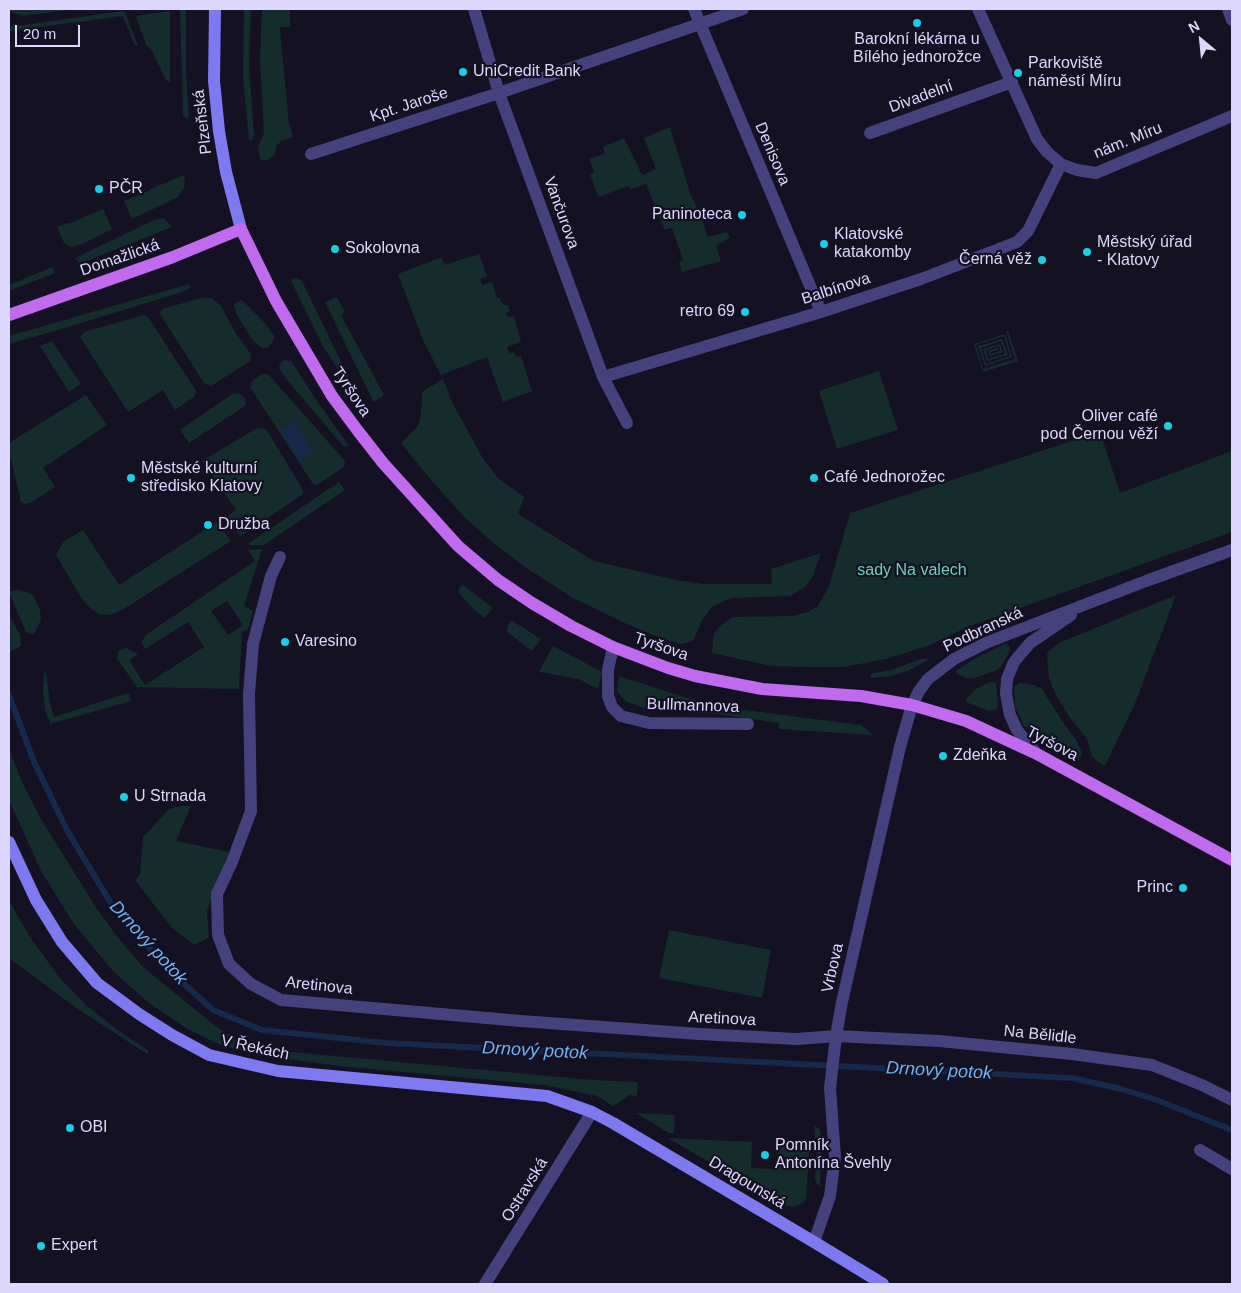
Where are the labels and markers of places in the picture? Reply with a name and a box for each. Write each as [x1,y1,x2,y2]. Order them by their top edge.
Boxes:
marker: Barokní lékárna u Bílého jednorožce [911,17,923,29]
place label: Barokní lékárna u Bílého jednorožce [853,30,981,68]
place label: Parkoviště náměstí Míru [1028,54,1121,92]
place label: UniCredit Bank [473,62,581,82]
marker: UniCredit Bank [457,66,469,78]
marker: Parkoviště náměstí Míru [1012,67,1024,79]
place label: PČR [109,179,143,199]
marker: PČR [93,183,105,195]
place label: Paninoteca [652,205,732,225]
marker: Paninoteca [736,209,748,221]
place label: Klatovské katakomby [834,225,911,263]
place label: Městský úřad - Klatovy [1097,233,1192,271]
marker: Klatovské katakomby [818,238,830,250]
place label: Sokolovna [345,239,420,259]
marker: Sokolovna [329,243,341,255]
marker: Městský úřad - Klatovy [1081,246,1093,258]
place label: Černá věž [959,250,1032,270]
marker: Černá věž [1036,254,1048,266]
place label: retro 69 [680,302,735,322]
marker: retro 69 [739,306,751,318]
place label: Oliver café pod Černou věží [1041,407,1158,445]
marker: Oliver café pod Černou věží [1162,420,1174,432]
place label: Městské kulturní středisko Klatovy [141,459,262,497]
place label: Café Jednorožec [824,468,945,488]
marker: Městské kulturní středisko Klatovy [125,472,137,484]
marker: Café Jednorožec [808,472,820,484]
place label: Družba [218,515,270,535]
marker: Družba [202,519,214,531]
place label: Varesino [295,632,357,652]
marker: Varesino [279,636,291,648]
place label: Zdeňka [953,746,1006,766]
marker: Zdeňka [937,750,949,762]
place label: U Strnada [134,787,206,807]
marker: U Strnada [118,791,130,803]
place label: Princ [1137,878,1173,898]
marker: Princ [1177,882,1189,894]
place label: OBI [80,1118,108,1138]
marker: OBI [64,1122,76,1134]
place label: Pomník Antonína Švehly [775,1136,892,1174]
marker: Pomník Antonína Švehly [759,1149,771,1161]
place label: Expert [51,1236,97,1256]
marker: Expert [35,1240,47,1252]

